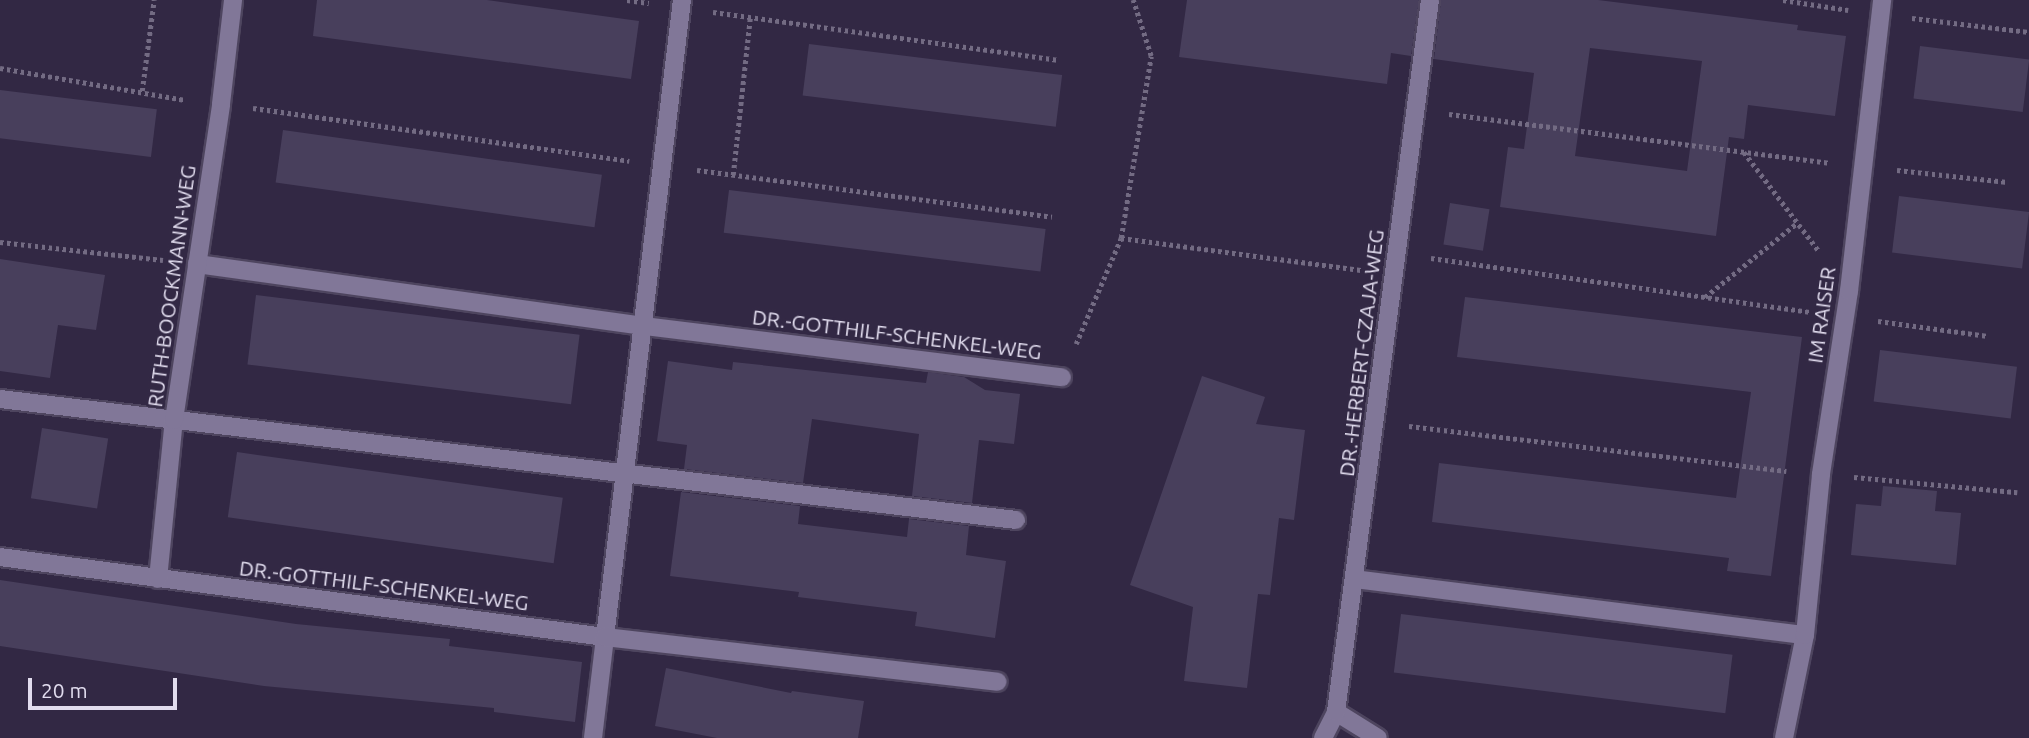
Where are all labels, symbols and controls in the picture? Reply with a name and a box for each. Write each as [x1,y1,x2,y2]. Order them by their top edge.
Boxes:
street label: RUTH-BOOCKMANN-WEG [142,163,200,409]
street label: DR.-HERBERT-CZAJA-WEG [1333,228,1389,478]
street label: IM RAISER [1802,265,1840,365]
street label: DR.-GOTTHILF-SCHENKEL-WEG [751,304,1043,364]
street label: DR.-GOTTHILF-SCHENKEL-WEG [238,555,530,615]
scale bar [32,664,180,708]
text: 20 m [41,678,88,702]

